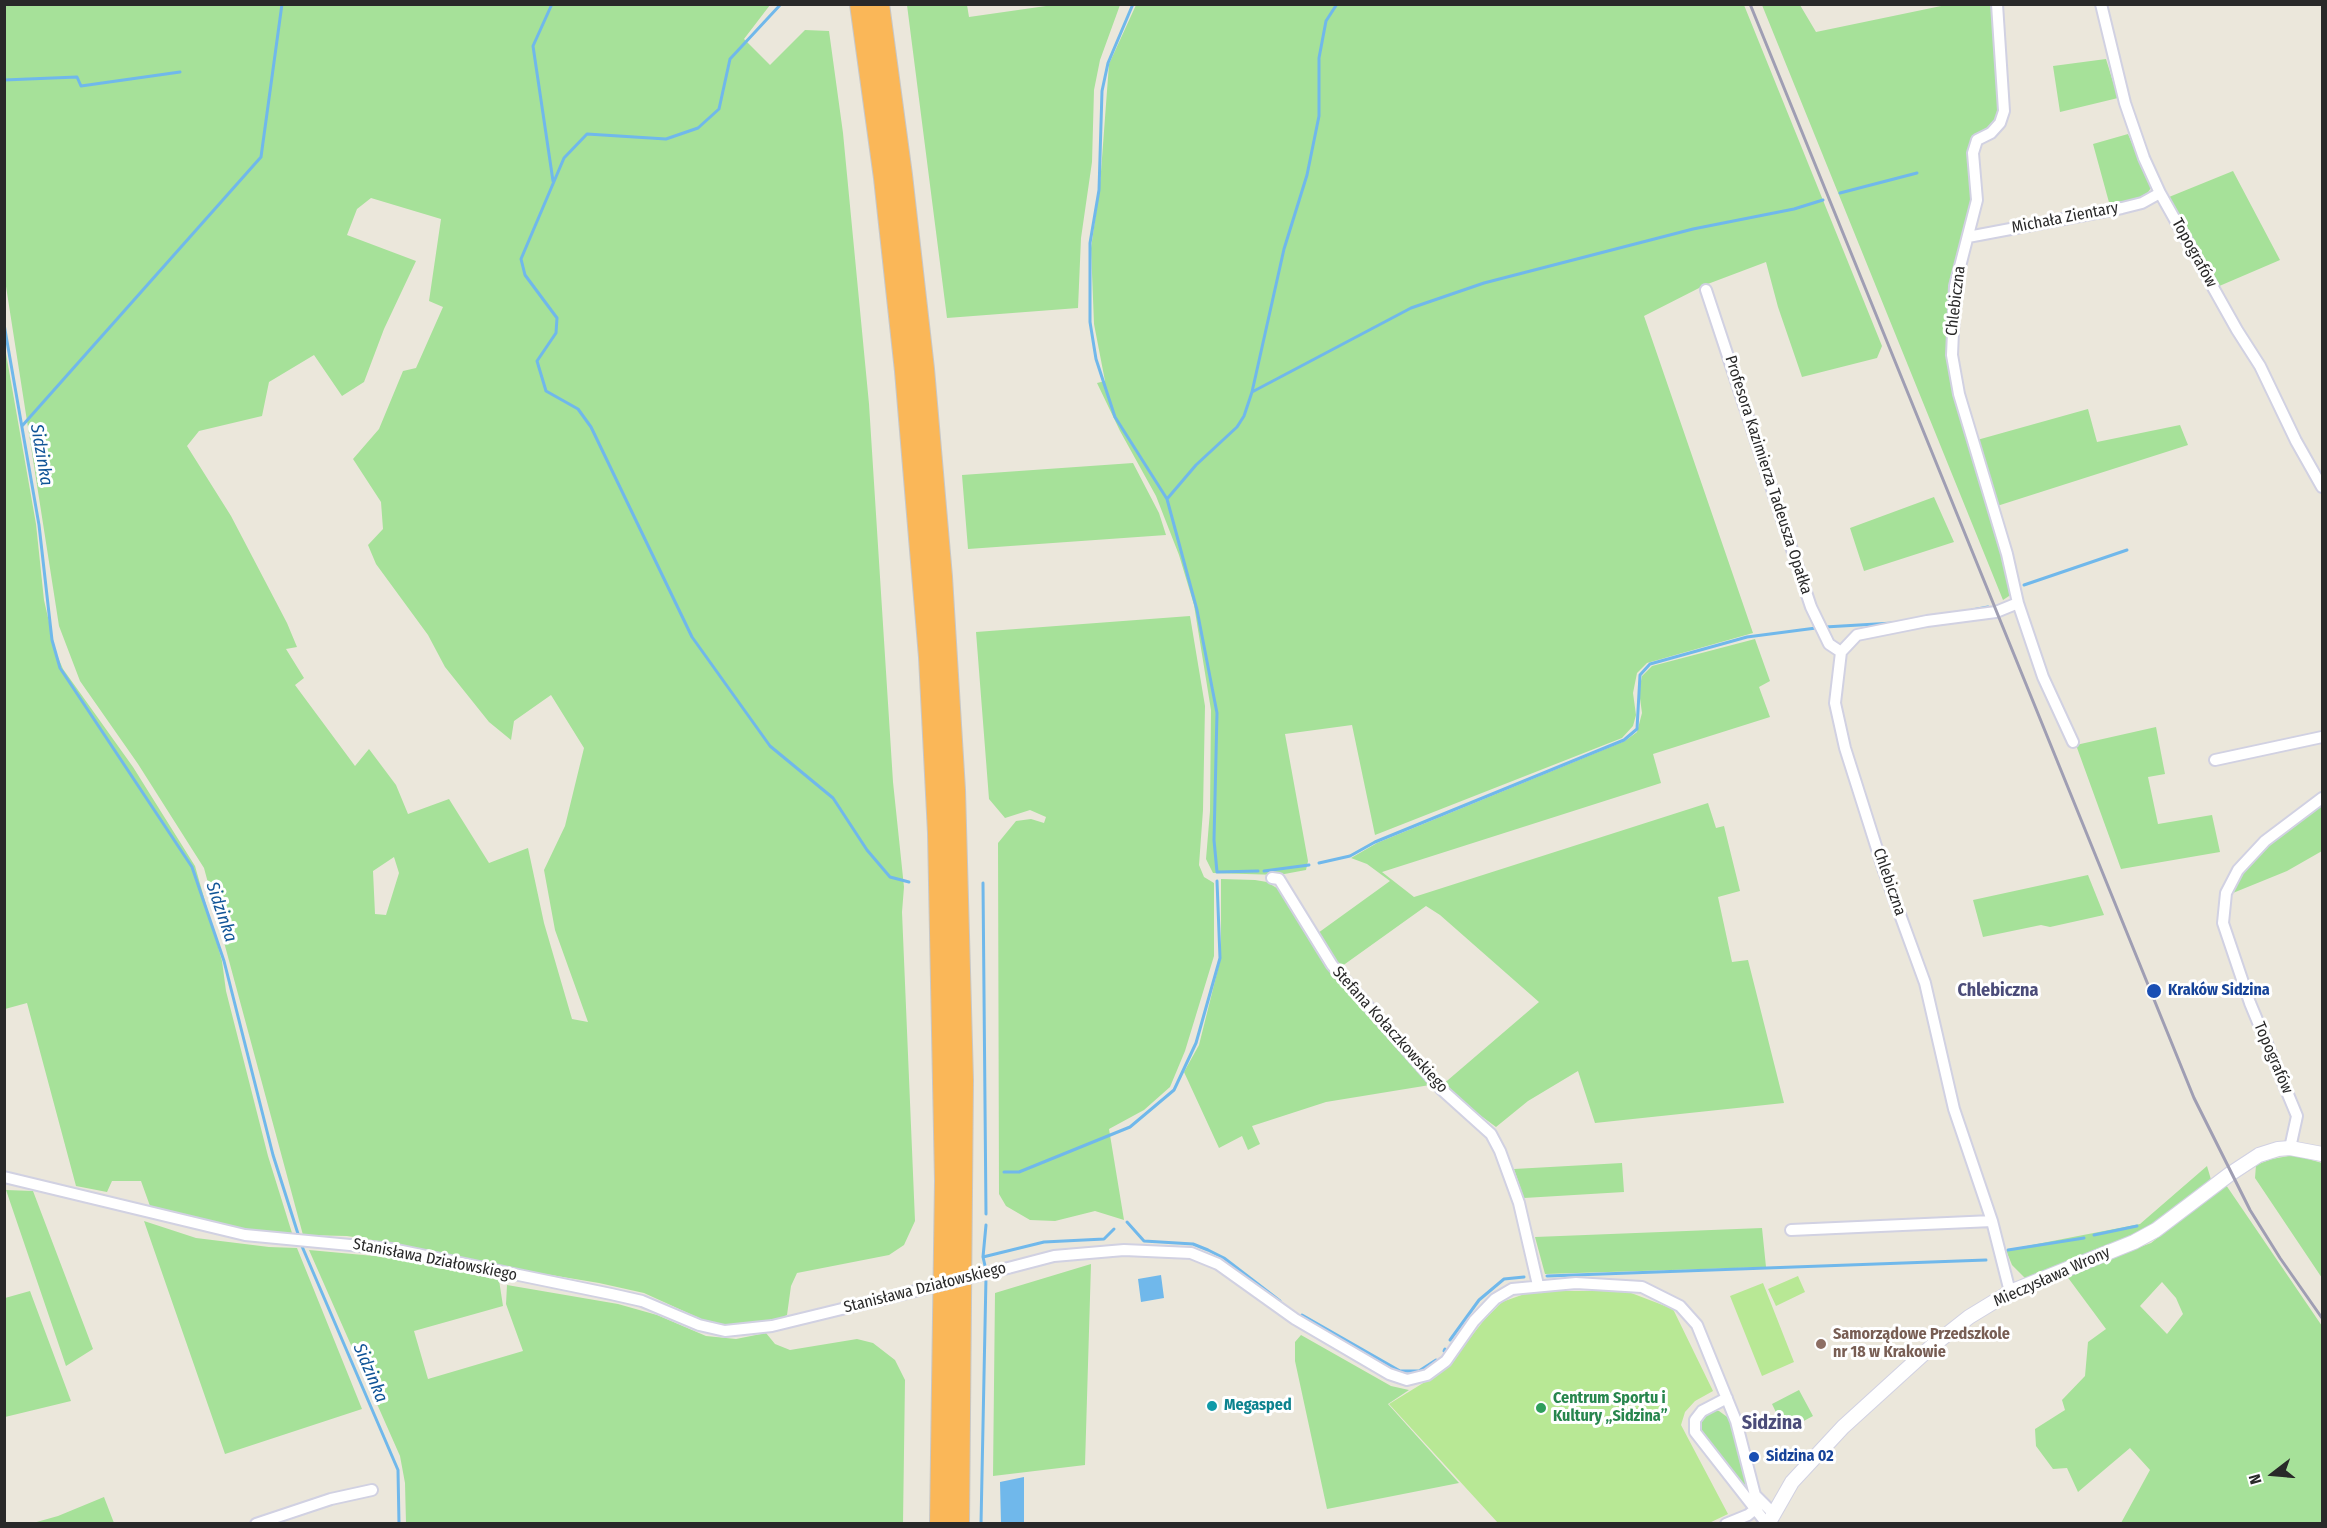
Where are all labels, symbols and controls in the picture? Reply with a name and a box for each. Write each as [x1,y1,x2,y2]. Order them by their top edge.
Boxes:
street label: Michała Zientary [2010,198,2120,238]
street label: Topografów [2167,215,2221,291]
street label: Chlebiczna [1942,265,1970,337]
street label: Profesora Kazimierza Tadeusza Opałka [1720,353,1816,597]
water label: Sidzinka [25,423,57,487]
street label: Chlebiczna [1868,846,1910,918]
water label: Sidzinka [201,879,241,945]
street label: Stefana Kołaczkowskiego [1328,963,1452,1097]
district label: Chlebiczna [1958,980,2038,1002]
place label: Kraków Sidzina [2168,981,2270,1001]
marker: Kraków Sidzina [2145,982,2163,1000]
street label: Topografów [2249,1019,2297,1097]
street label: Stanisława Działowskiego [351,1235,519,1285]
street label: Mieczysława Wrony [1991,1243,2113,1311]
street label: Stanisława Działowskiego [842,1259,1008,1317]
place label: Samorządowe Przedszkole nr 18 w Krakowie [1833,1325,2010,1363]
marker: Samorządowe Przedszkole nr 18 w Krakowie [1814,1337,1828,1351]
water label: Sidzinka [348,1340,392,1406]
place label: Centrum Sportu i Kultury „Sidzina” [1553,1389,1668,1427]
place label: Megasped [1224,1396,1292,1416]
marker: Megasped [1205,1399,1219,1413]
marker: Centrum Sportu i Kultury „Sidzina” [1534,1401,1548,1415]
district label: Sidzina [1742,1411,1802,1435]
north arrow [2243,1444,2303,1504]
place label: Sidzina 02 [1766,1447,1834,1467]
marker: Sidzina 02 [1747,1450,1761,1464]
text: N [2245,1472,2266,1486]

